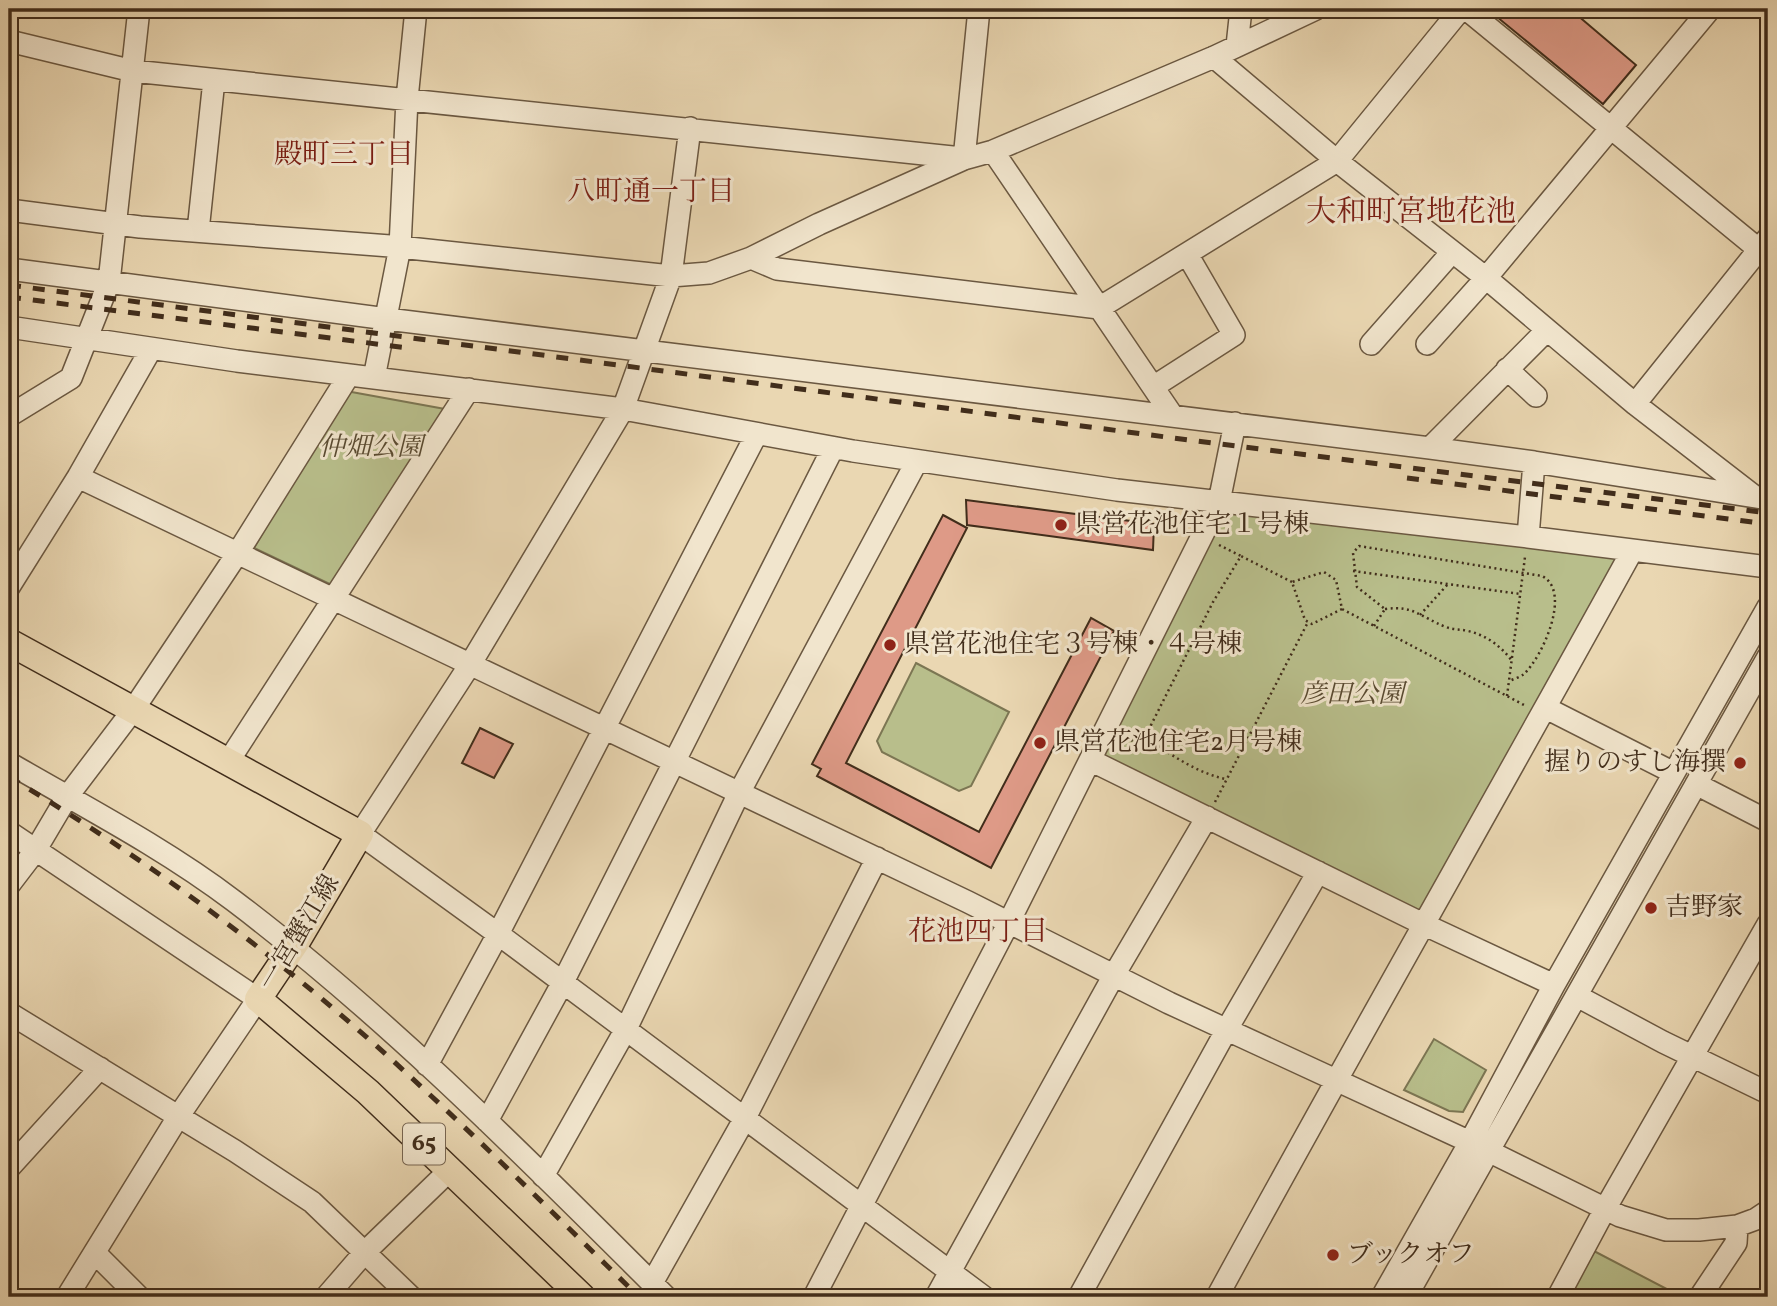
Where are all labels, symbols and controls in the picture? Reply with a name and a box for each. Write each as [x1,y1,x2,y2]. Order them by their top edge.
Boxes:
district label: 殿町三丁目 [274,136,414,175]
district label: 八町通一丁目 [567,173,735,212]
district label: 大和町宮地花池 [1306,192,1516,234]
park label: 仲畑公園 [319,430,427,466]
place label: 県営花池住宅１号棟 [1075,507,1309,543]
marker: 県営花池住宅１号棟 [1053,517,1069,533]
place label: 県営花池住宅３号棟・４号棟 [904,627,1242,663]
marker: 県営花池住宅３号棟・４号棟 [882,637,898,653]
park label: 彦田公園 [1300,677,1408,713]
place label: 県営花池住宅2月号棟 [1054,725,1302,761]
marker: 県営花池住宅2月号棟 [1032,735,1048,751]
place label: 握りのすし海撰 [1544,745,1726,781]
marker: 握りのすし海撰 [1732,755,1748,771]
street label: 一宮蟹江線 [251,868,349,998]
place label: 吉野家 [1665,890,1743,926]
marker: 吉野家 [1643,900,1659,916]
district label: 花池四丁目 [908,913,1048,952]
road number: 65 [403,1124,445,1164]
place label: ブックオフ [1347,1237,1474,1273]
marker: ブックオフ [1325,1247,1341,1263]

